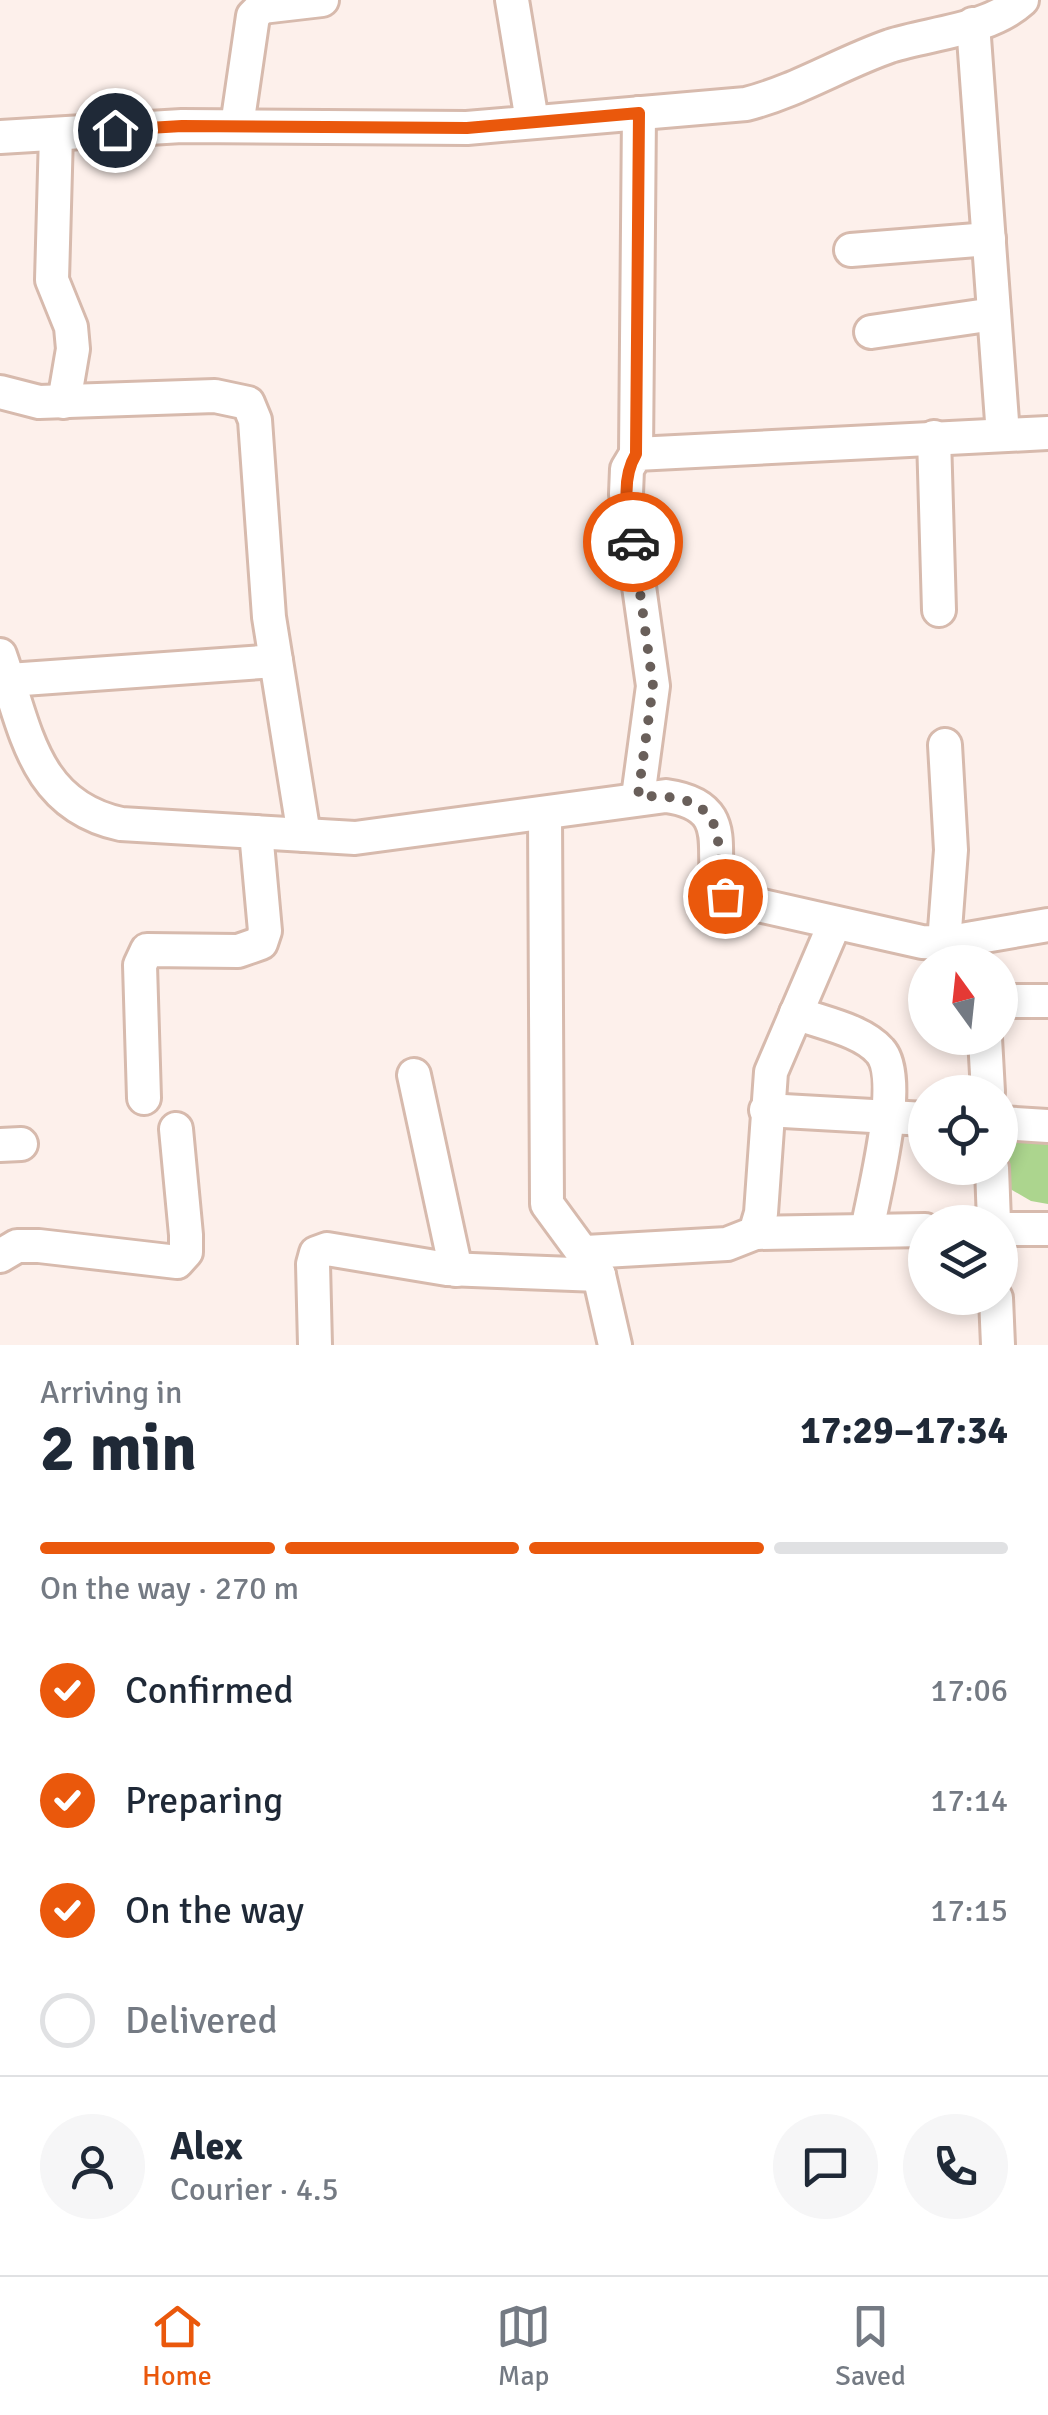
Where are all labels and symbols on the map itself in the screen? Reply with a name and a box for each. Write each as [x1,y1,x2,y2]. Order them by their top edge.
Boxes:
pin [73,88,158,173]
courier [583,492,683,592]
pin [683,854,768,939]
north arrow [908,945,1018,1055]

